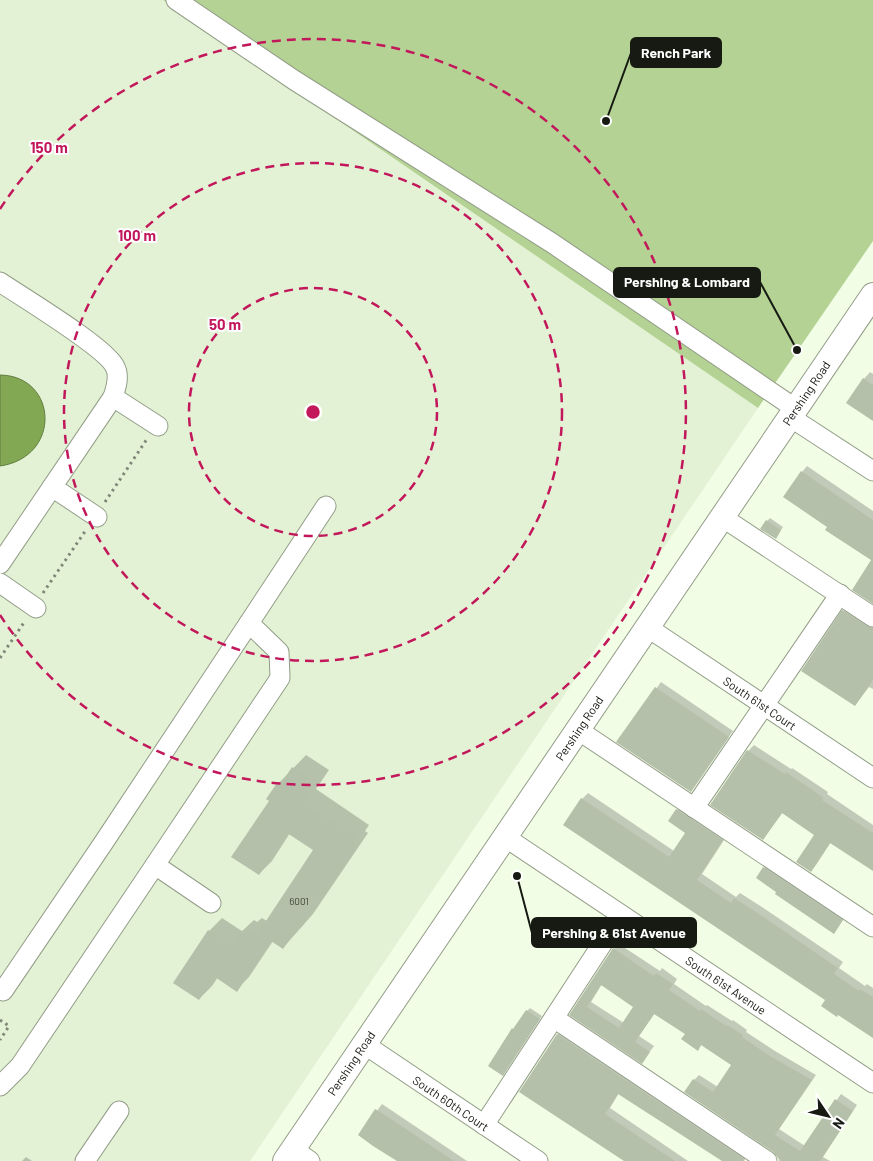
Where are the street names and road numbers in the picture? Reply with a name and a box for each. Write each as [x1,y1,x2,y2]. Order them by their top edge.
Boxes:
street label: Pershing Road [779,358,833,428]
street label: South 61st Court [721,673,799,733]
street label: Pershing Road [552,693,606,763]
street label: South 61st Avenue [683,953,769,1017]
street label: Pershing Road [324,1028,378,1098]
street label: South 60th Court [410,1072,492,1134]

